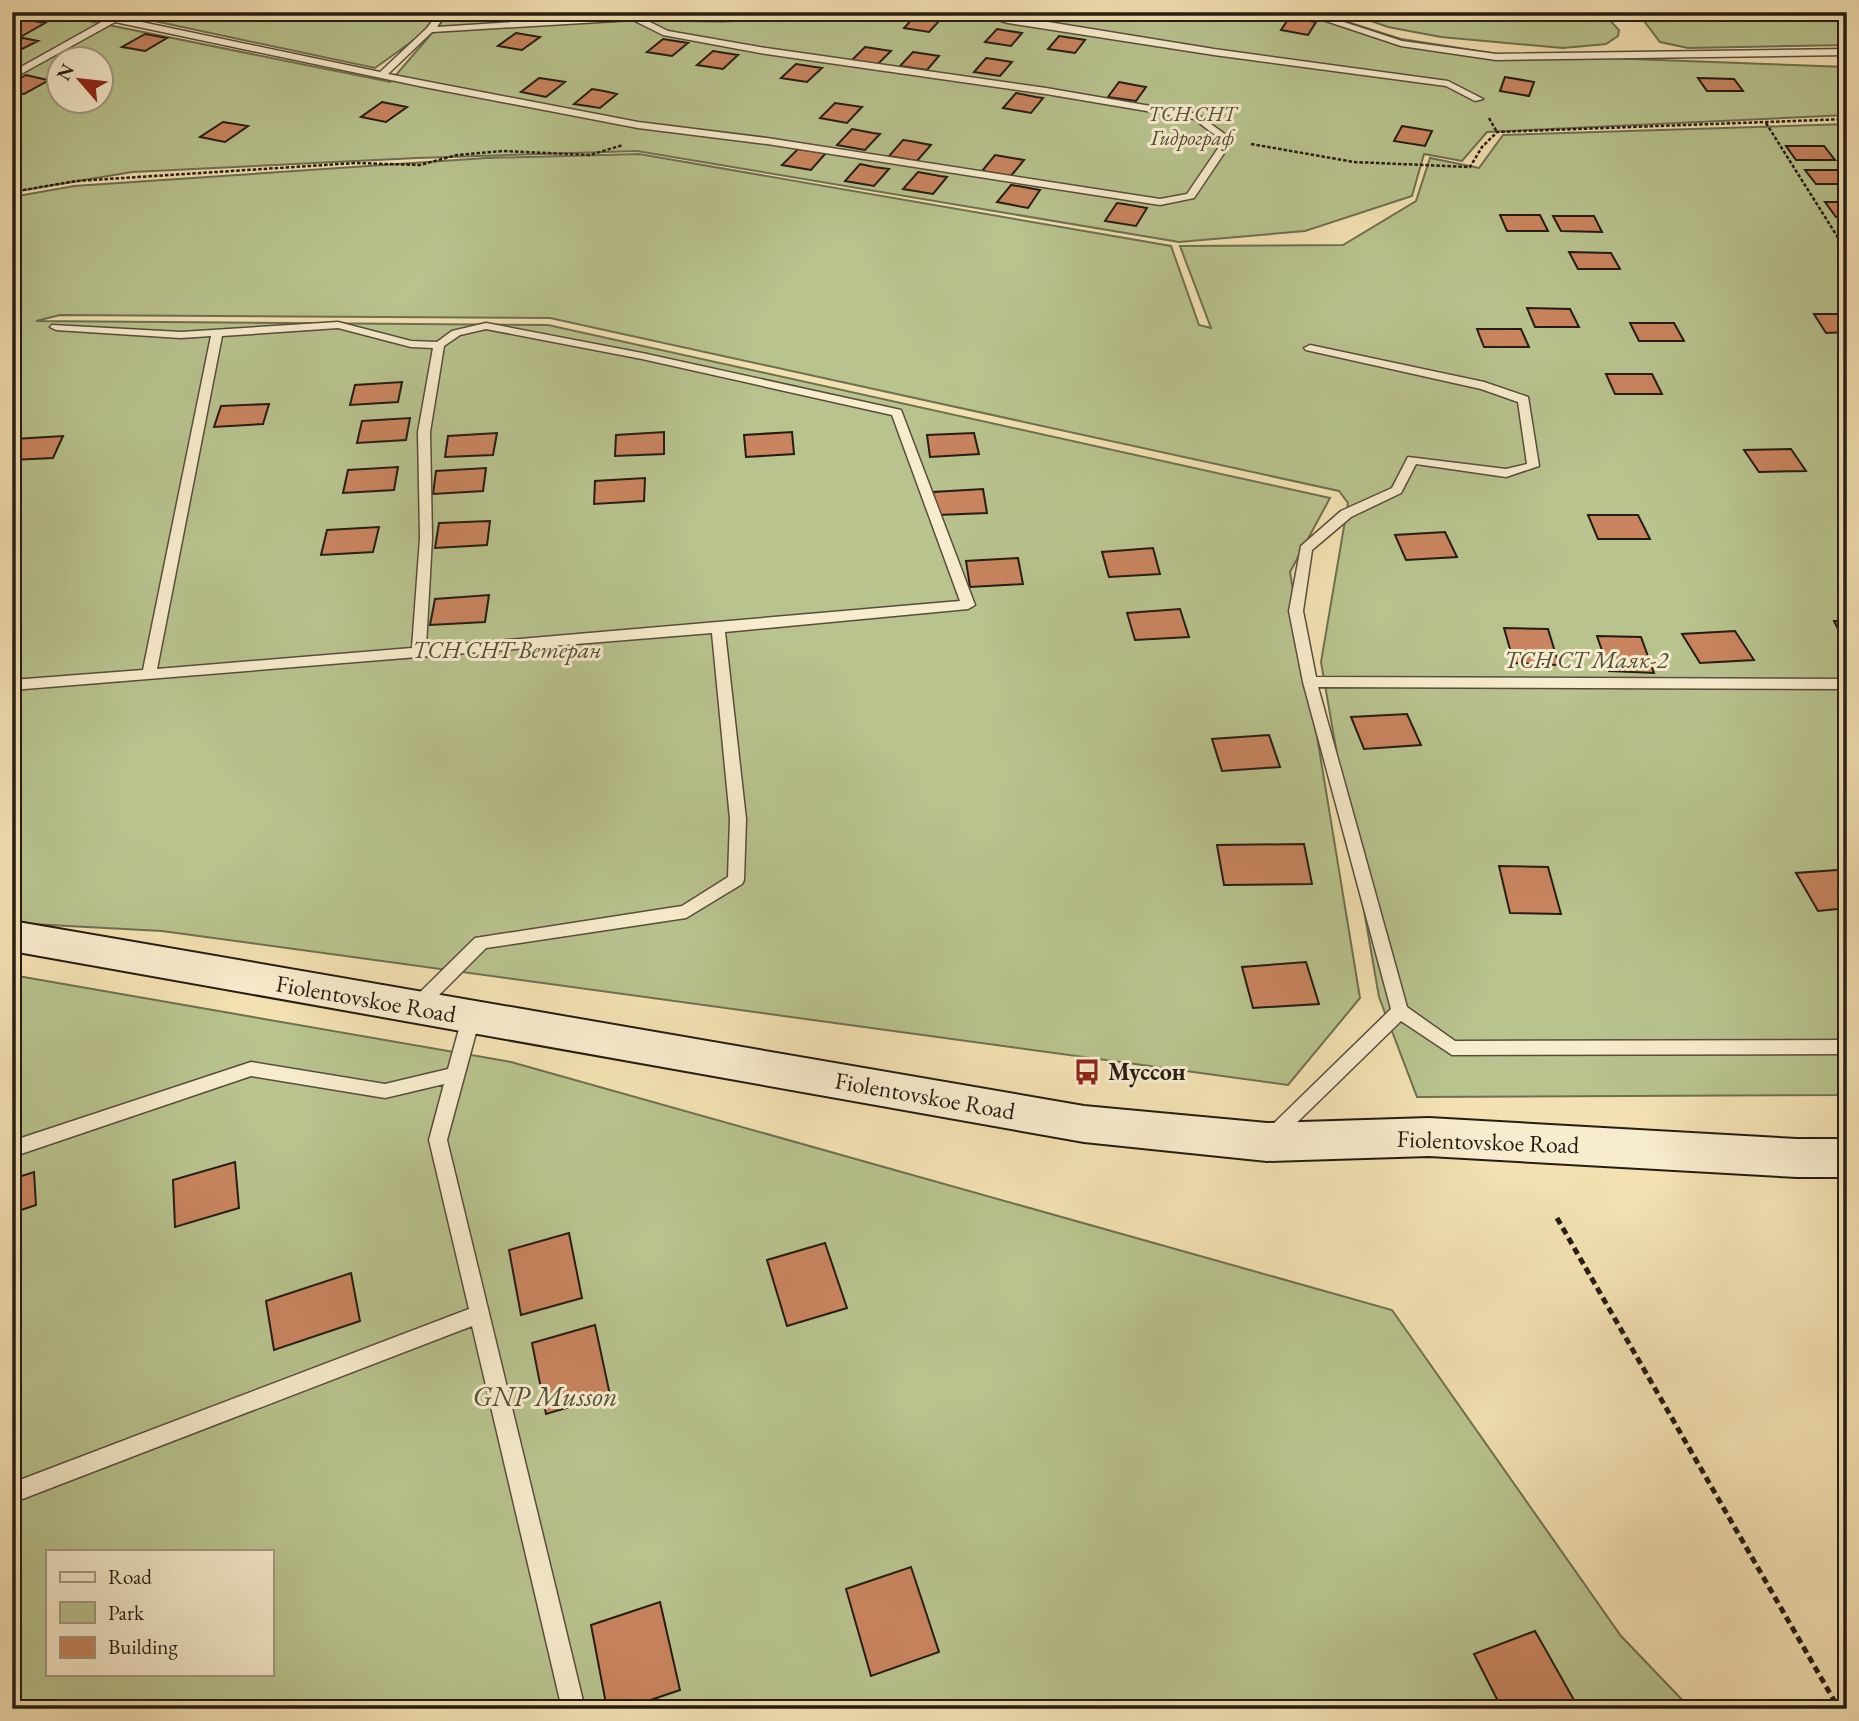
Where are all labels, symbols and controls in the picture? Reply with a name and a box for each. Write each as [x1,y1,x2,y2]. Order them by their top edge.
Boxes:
north arrow [46,46,116,116]
text: N [51,59,80,85]
park label: ТСН СНТ Гидрограф [1148,100,1239,151]
park label: ТСН СНТ Ветеран [412,634,602,665]
park label: ТСН СТ Маяк-2 [1504,644,1669,675]
street label: Fiolentovskoe Road [274,967,459,1030]
place label: Муссон [1108,1056,1186,1088]
bus stop icon: Муссон [1072,1057,1102,1087]
street label: Fiolentovskoe Road [833,1064,1018,1127]
street label: Fiolentovskoe Road [1396,1123,1581,1160]
park label: GNP Musson [472,1378,618,1414]
legend [46,1550,273,1676]
text: Road [108,1563,152,1590]
text: Park [108,1599,145,1626]
text: Building [108,1633,178,1660]

